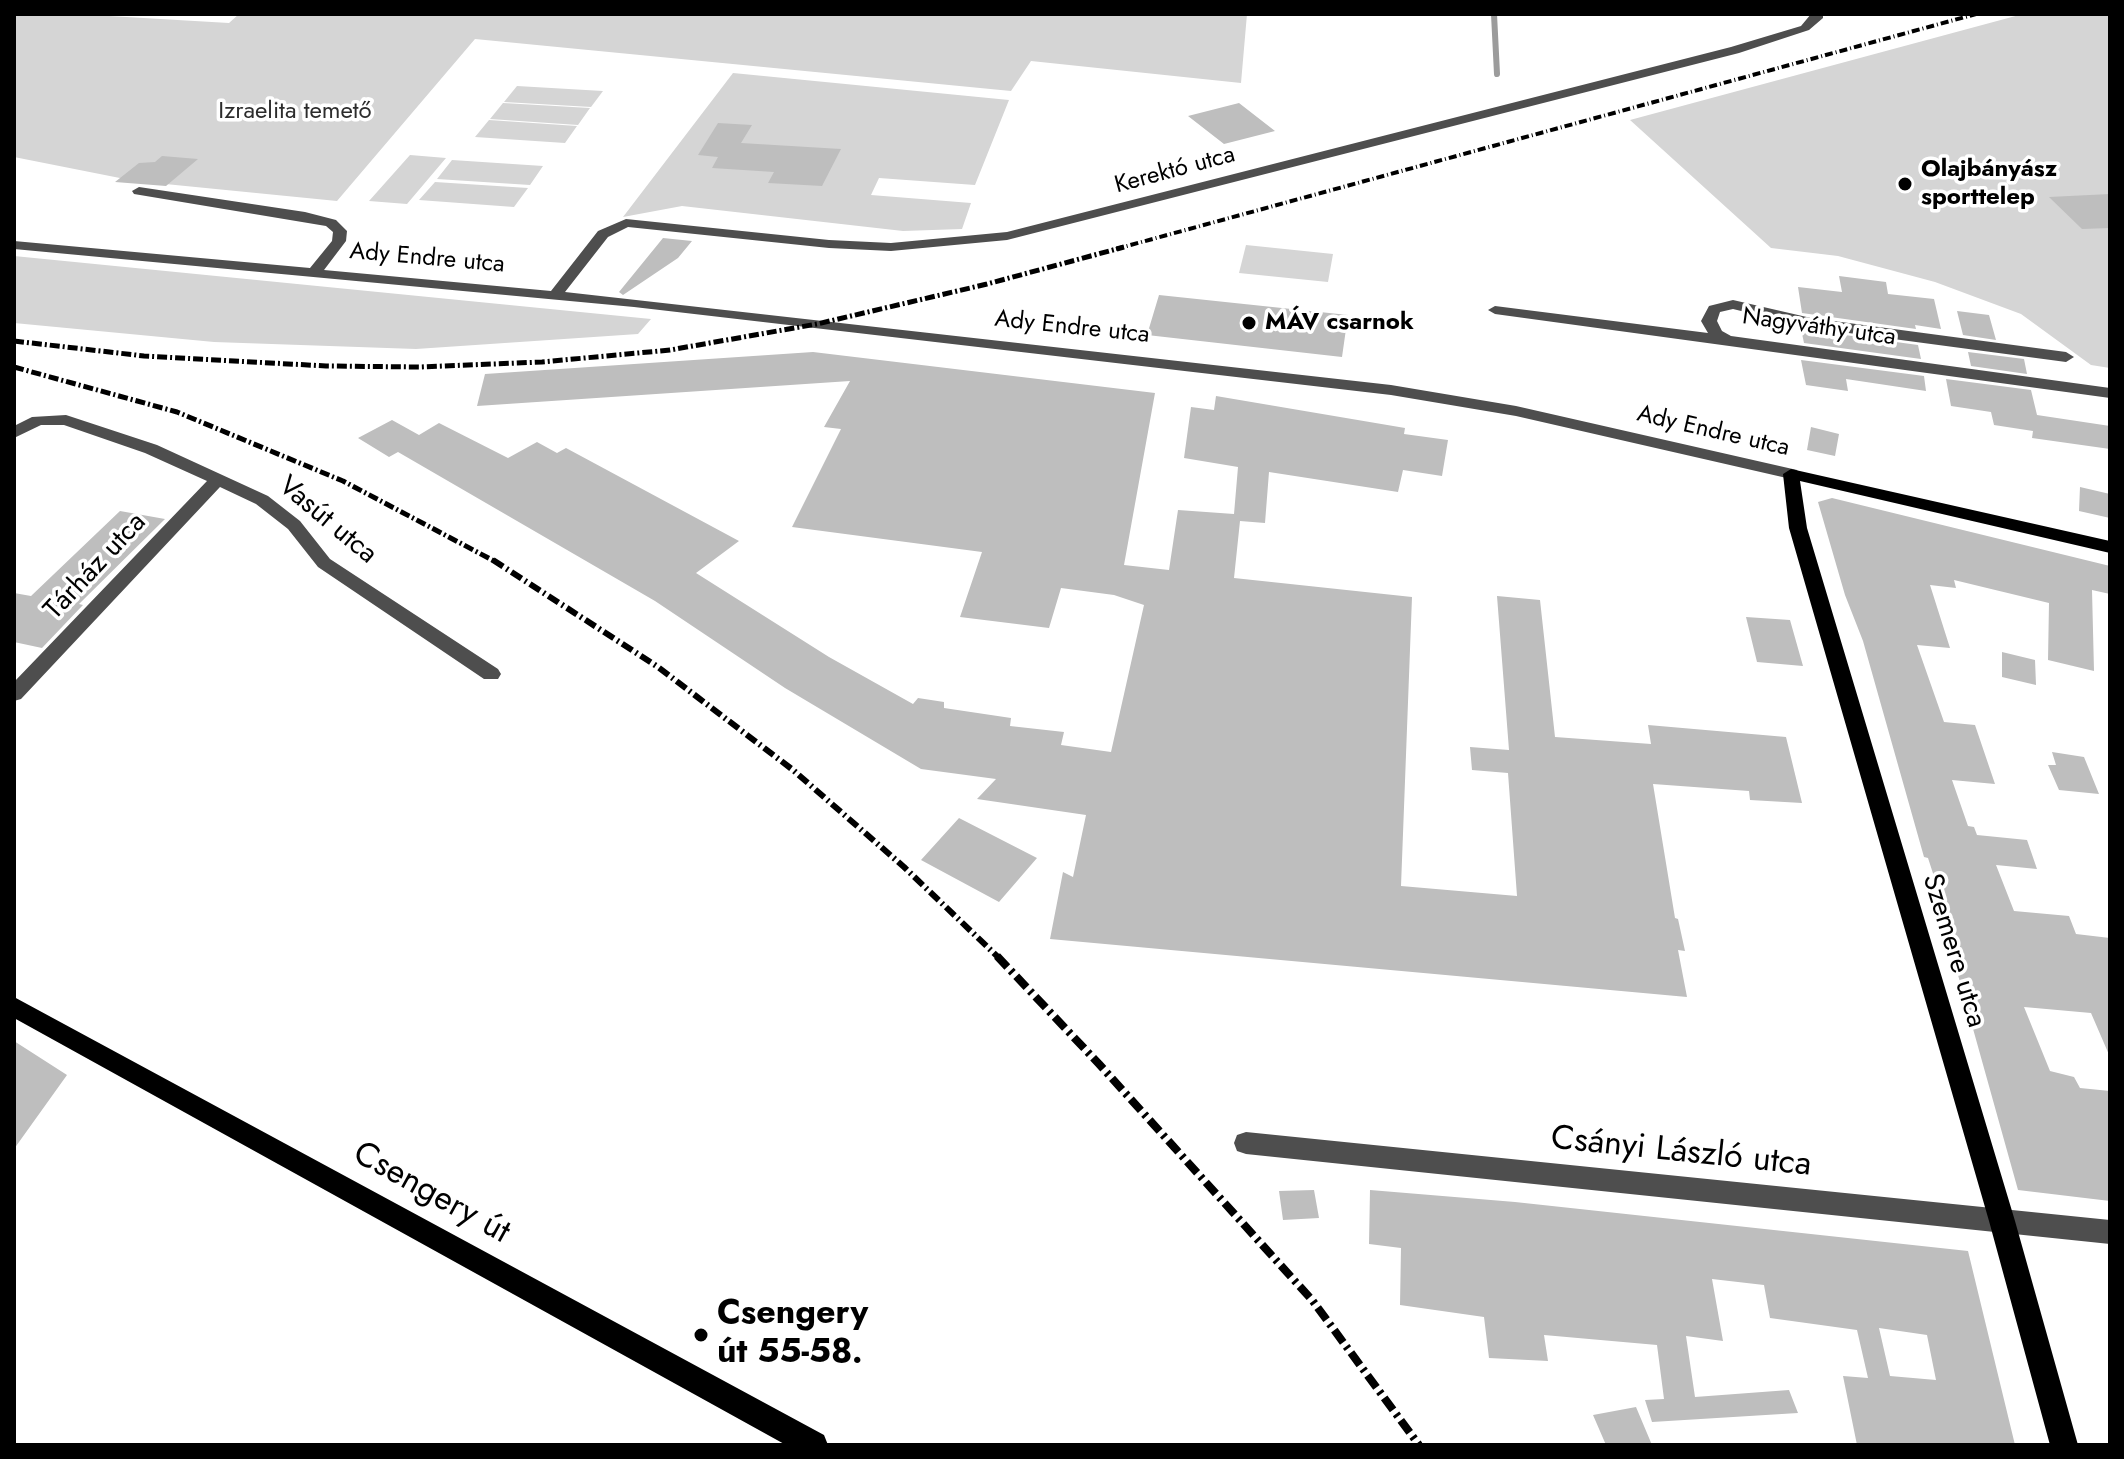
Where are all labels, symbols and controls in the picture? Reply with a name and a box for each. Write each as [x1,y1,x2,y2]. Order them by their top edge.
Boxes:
park label: Izraelita temető [218,98,372,126]
street label: Kerektó utca [1112,141,1238,201]
place label: Olajbányász sporttelep [1921,156,2057,212]
marker: Olajbányász sporttelep [1896,175,1914,193]
street label: Ady Endre utca [348,238,506,280]
street label: Nagyváthy utca [1740,303,1898,353]
street label: Ady Endre utca [993,306,1151,350]
place label: MÁV csarnok [1265,309,1414,337]
marker: MÁV csarnok [1240,314,1258,332]
street label: Ady Endre utca [1634,400,1792,464]
street label: Vasút utca [271,470,383,572]
street label: Tárház utca [38,507,154,627]
street label: Szemere utca [1914,870,1992,1032]
street label: Csányi László utca [1549,1119,1813,1187]
street label: Csengery út [345,1134,517,1254]
place label: Csengery út 55-58. [717,1295,868,1374]
marker: Csengery út 55-58. [692,1326,710,1344]

